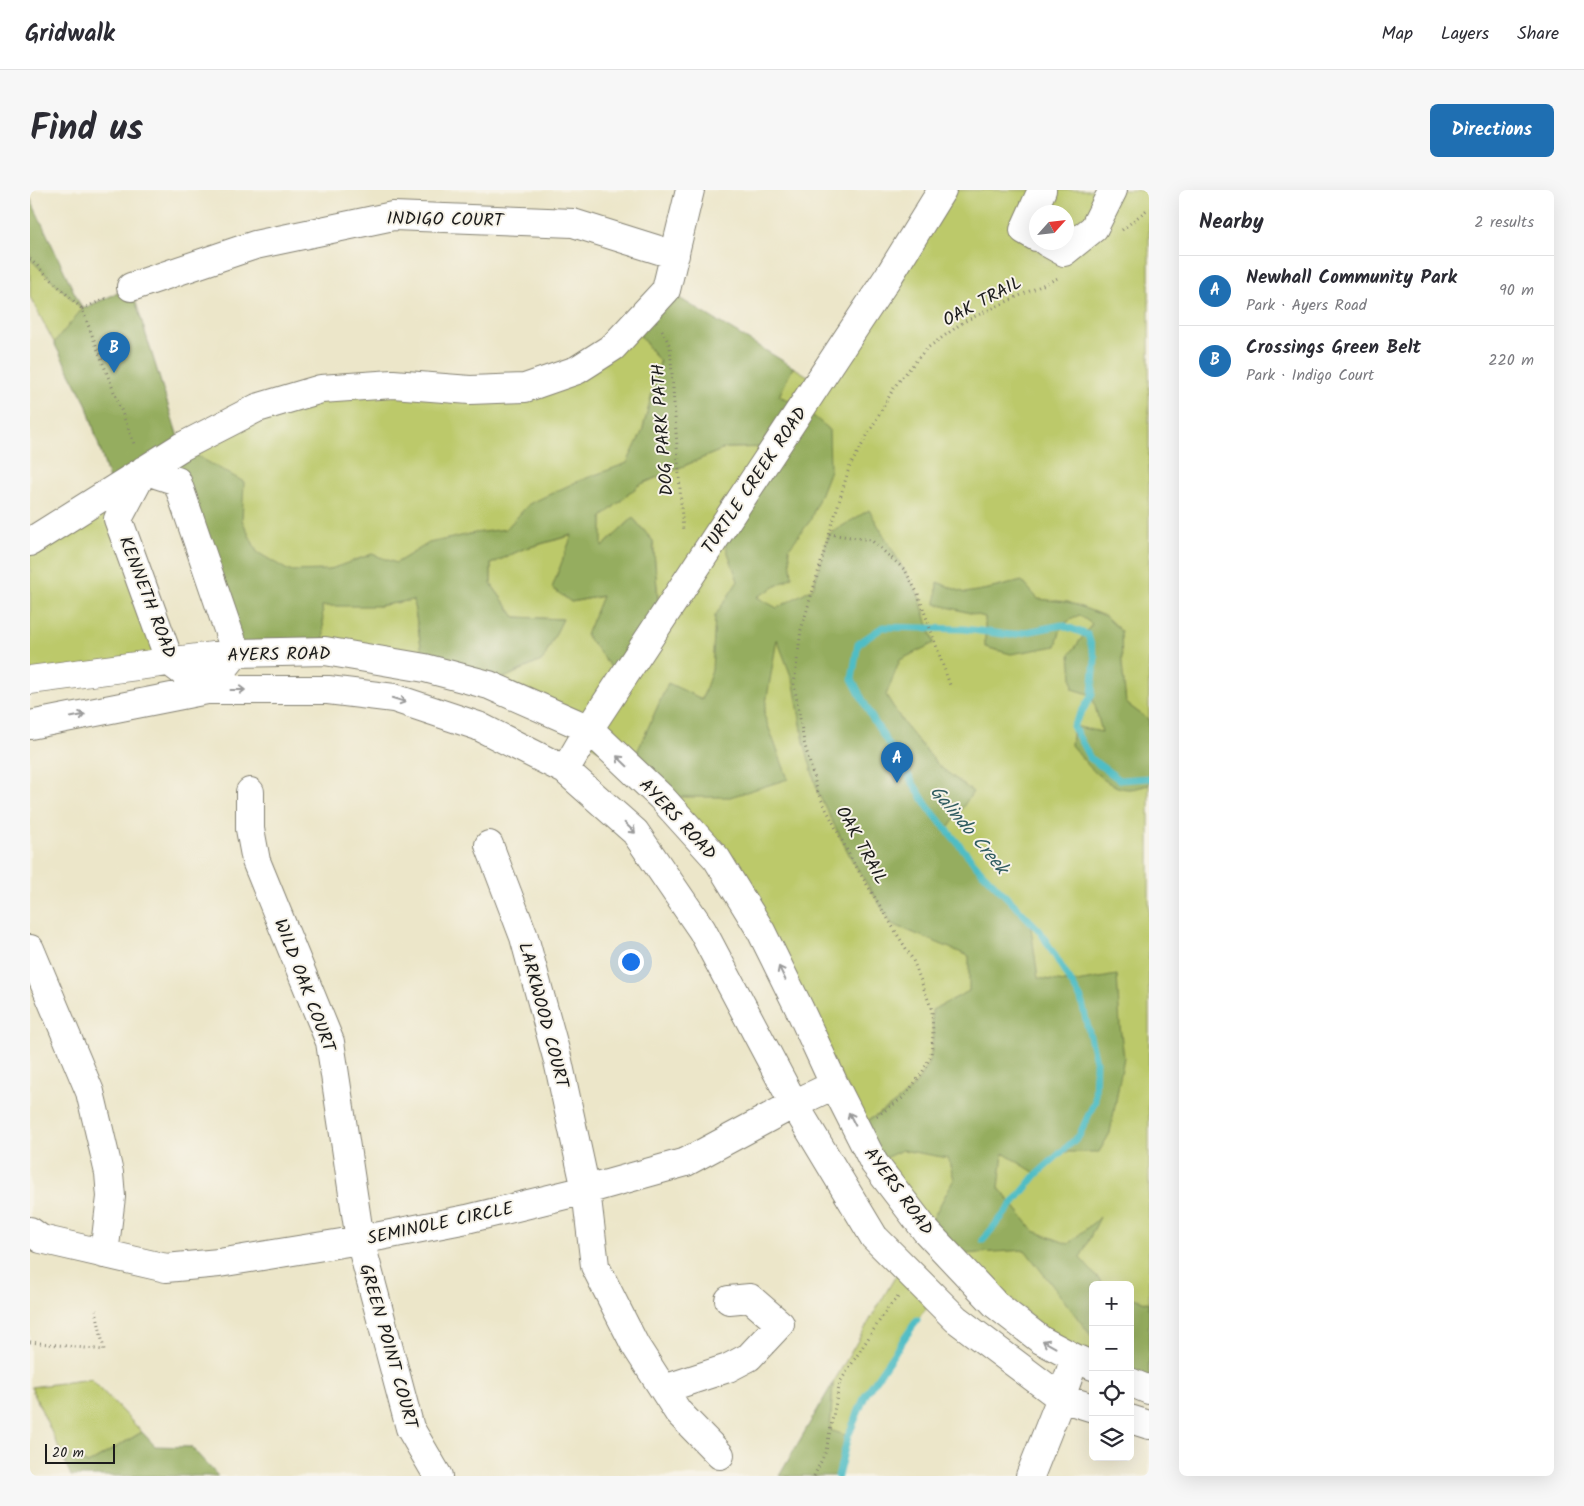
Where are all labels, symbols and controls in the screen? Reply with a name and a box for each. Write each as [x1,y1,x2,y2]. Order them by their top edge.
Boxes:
text: Gridwalk [25,15,115,54]
text: Map [1382,20,1413,49]
text: Layers [1441,20,1489,49]
text: Share [1517,20,1559,49]
text: Find us [30,102,143,158]
button: Directions [1430,104,1554,157]
street label: INDIGO COURT [386,205,505,236]
north arrow [1029,205,1074,250]
text: Nearby [1199,206,1264,239]
text: 2 results [1474,210,1534,235]
text: Newhall Community Park [1246,263,1457,293]
street label: OAK TRAIL [938,269,1028,335]
text: A [1210,278,1220,303]
text: 90 m [1499,278,1534,303]
text: Park · Ayers Road [1246,293,1367,318]
pin: B [98,332,130,373]
text: Crossings Green Belt [1246,333,1421,363]
text: B [1210,348,1220,373]
text: 220 m [1488,348,1534,373]
street label: DOG PARK PATH [644,363,683,497]
text: Park · Indigo Court [1246,363,1374,388]
street label: TURTLE CREEK ROAD [695,401,816,560]
street label: KENNETH ROAD [110,532,183,663]
street label: AYERS ROAD [227,640,331,671]
one-way arrow [230,685,246,695]
one-way arrow [391,696,407,706]
one-way arrow [69,710,85,720]
pin: A [881,742,913,783]
one-way arrow [616,755,629,767]
street label: AYERS ROAD [631,772,723,868]
water label: Galindo Creek [922,779,1017,884]
street label: OAK TRAIL [827,801,894,891]
one-way arrow [624,822,636,834]
street label: WILD OAK COURT [265,915,343,1058]
street label: LARKWOOD COURT [509,939,576,1093]
your location [618,949,644,975]
one-way arrow [777,966,786,981]
one-way arrow [847,1112,857,1127]
street label: AYERS ROAD [856,1142,940,1242]
street label: SEMINOLE CIRCLE [365,1195,516,1254]
street label: GREEN POINT COURT [350,1261,425,1433]
map controls [1089,1281,1134,1461]
button: + [1089,1281,1134,1326]
button: − [1089,1326,1134,1371]
one-way arrow [1042,1339,1057,1349]
button: locate [1089,1371,1134,1416]
button: layers [1089,1416,1134,1461]
scale bar [45,1441,115,1464]
text: 20 m [52,1442,84,1464]

